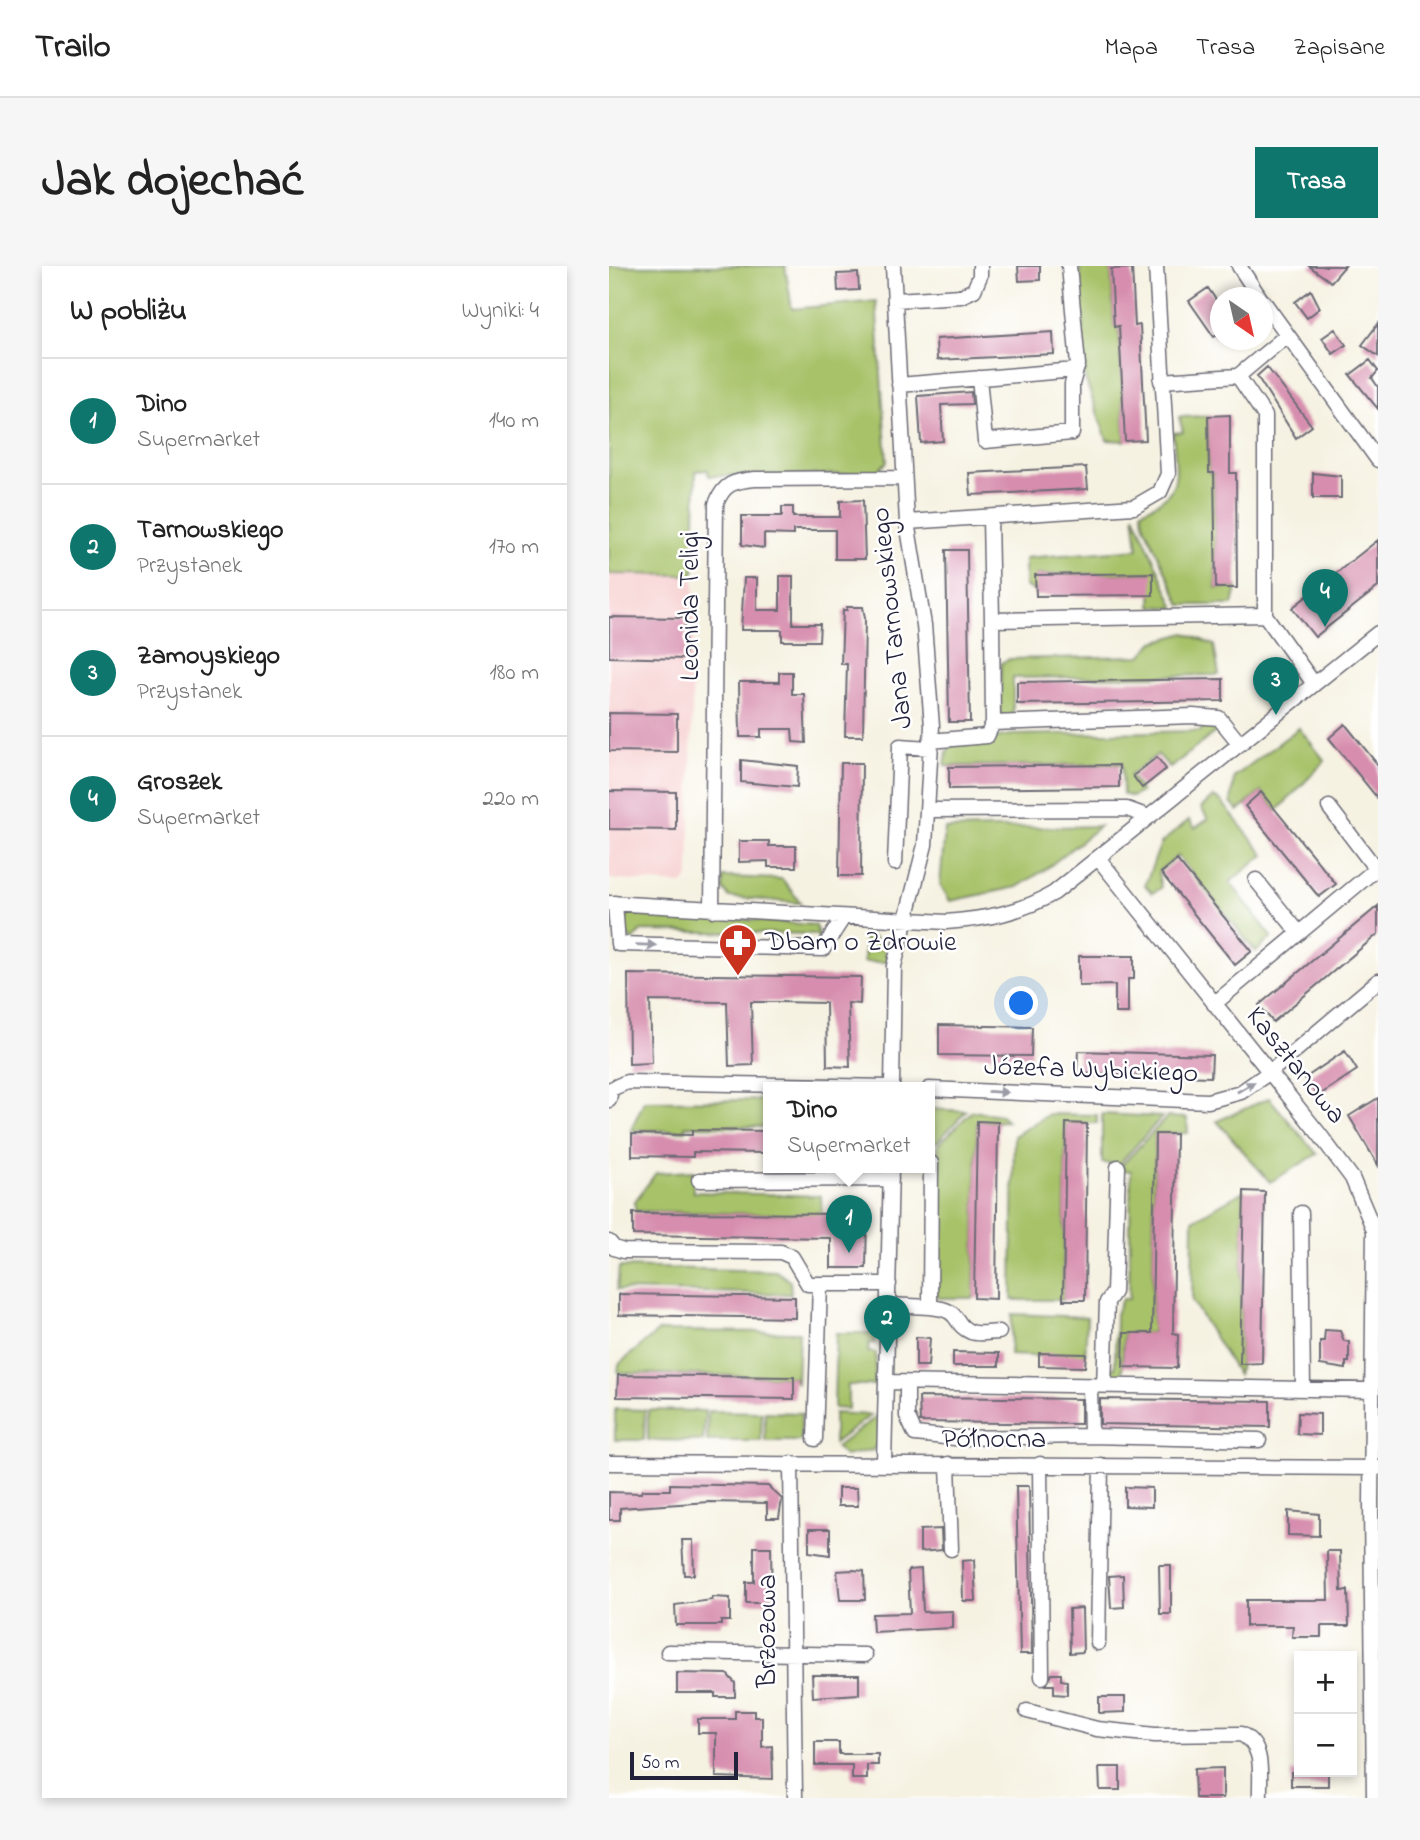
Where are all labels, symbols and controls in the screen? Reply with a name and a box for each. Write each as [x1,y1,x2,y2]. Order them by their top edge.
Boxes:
text: Trailo [35,24,111,72]
text: Mapa [1104,31,1158,66]
text: Trasa [1196,31,1255,66]
text: Zapisane [1293,31,1385,66]
text: Jak dojechać [42,146,303,218]
button: Trasa [1255,147,1378,218]
north arrow [1210,287,1273,350]
text: W pobliżu [70,290,187,334]
text: Wyniki: 4 [462,295,539,328]
text: Dino [137,386,187,424]
text: 1 [89,405,97,438]
text: 140 m [489,405,539,438]
text: Supermarket [137,424,260,457]
street label: Jana Tarnowskiego [861,505,925,731]
text: Tarnowskiego [137,512,284,550]
text: 2 [87,531,99,564]
text: 170 m [489,531,539,564]
street label: Leonida Teligi [671,531,712,681]
text: Przystanek [137,550,242,583]
pin: 4 [1302,569,1348,627]
text: Zamoyskiego [137,638,280,676]
text: 3 [88,657,98,690]
text: 180 m [490,657,539,690]
pin: 3 [1253,657,1299,715]
text: Przystanek [137,676,242,709]
text: Groszek [137,764,222,802]
text: 4 [88,783,98,816]
text: 220 m [483,783,539,816]
text: Supermarket [137,802,260,835]
pharmacy icon: Dbam o Zdrowie [717,922,759,977]
place label: Dbam o Zdrowie [764,923,957,964]
one-way arrow [635,940,657,951]
your location [1004,986,1038,1020]
street label: Kasztanowa [1235,998,1355,1134]
street label: Józefa Wybickiego [983,1047,1199,1095]
one-way arrow [1237,1081,1256,1093]
popup [763,1082,935,1173]
one-way arrow [987,1086,1009,1097]
text: Dino [787,1092,837,1130]
text: Supermarket [787,1130,911,1163]
pin: 1 [826,1195,872,1253]
pin: 2 [864,1295,910,1353]
street label: Północna [942,1420,1046,1461]
street label: Brzozowa [748,1574,789,1689]
map controls [1294,1651,1357,1777]
button: + [1294,1651,1357,1714]
button: − [1294,1714,1357,1777]
scale bar [630,1749,739,1781]
text: 50 m [641,1750,680,1777]

